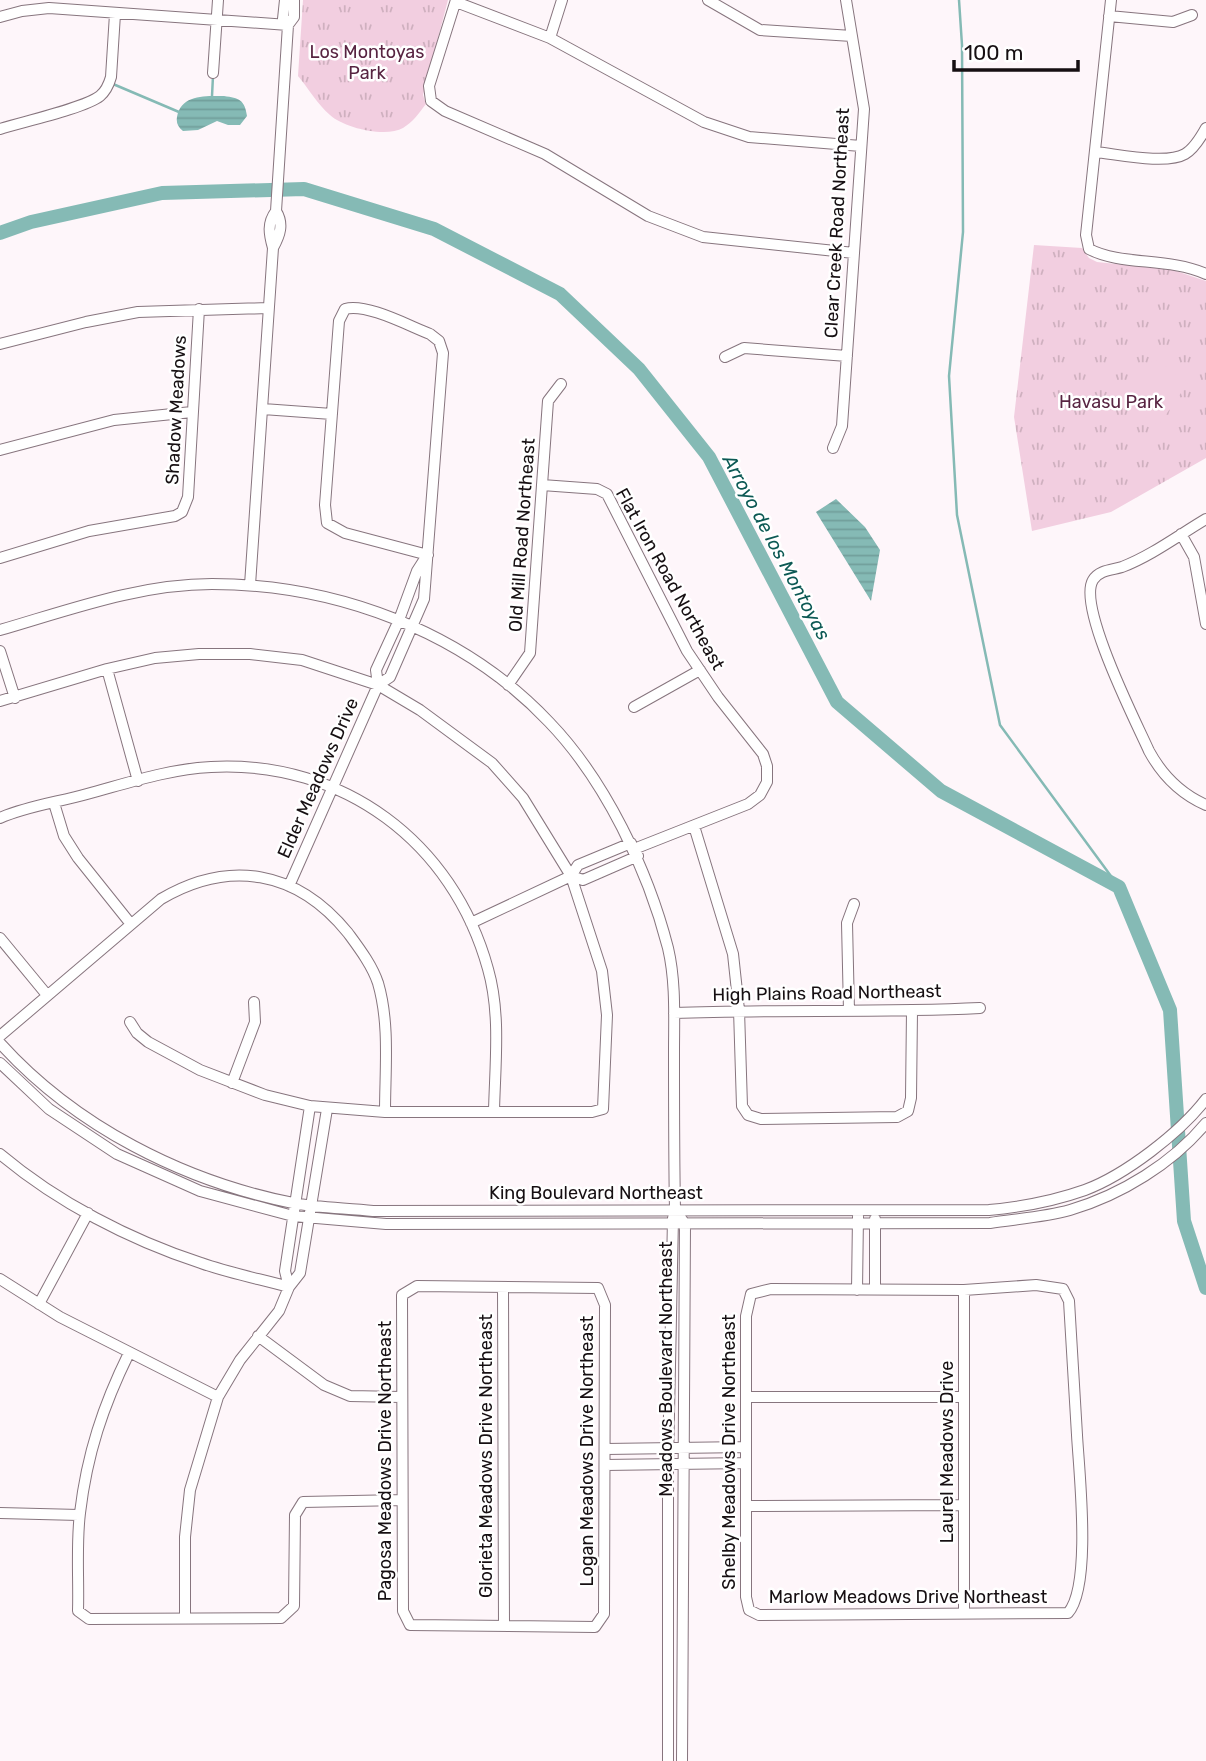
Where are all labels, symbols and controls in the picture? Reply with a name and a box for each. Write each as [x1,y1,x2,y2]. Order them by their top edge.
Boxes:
scale bar [954,28,1078,72]
text: 100 m [964,40,1023,65]
park label: Los Montoyas Park [310,41,424,84]
street label: Clear Creek Road Northeast [820,107,854,339]
street label: Shadow Meadows [161,335,191,485]
park label: Havasu Park [1059,391,1164,413]
street label: Old Mill Road Northeast [504,437,540,633]
water label: Arroyo de los Montoyas [717,450,835,644]
street label: Flat Iron Road Northeast [611,484,729,674]
street label: Elder Meadows Drive [273,694,363,862]
street label: High Plains Road Northeast [712,980,942,1006]
street label: King Boulevard Northeast [489,1182,703,1204]
street label: Meadows Boulevard Northeast [655,1241,677,1497]
street label: Glorieta Meadows Drive Northeast [475,1314,497,1598]
street label: Shelby Meadows Drive Northeast [718,1314,740,1590]
street label: Logan Meadows Drive Northeast [576,1316,598,1586]
street label: Pagosa Meadows Drive Northeast [374,1321,396,1601]
street label: Laurel Meadows Drive [936,1361,958,1543]
street label: Marlow Meadows Drive Northeast [769,1586,1047,1608]

